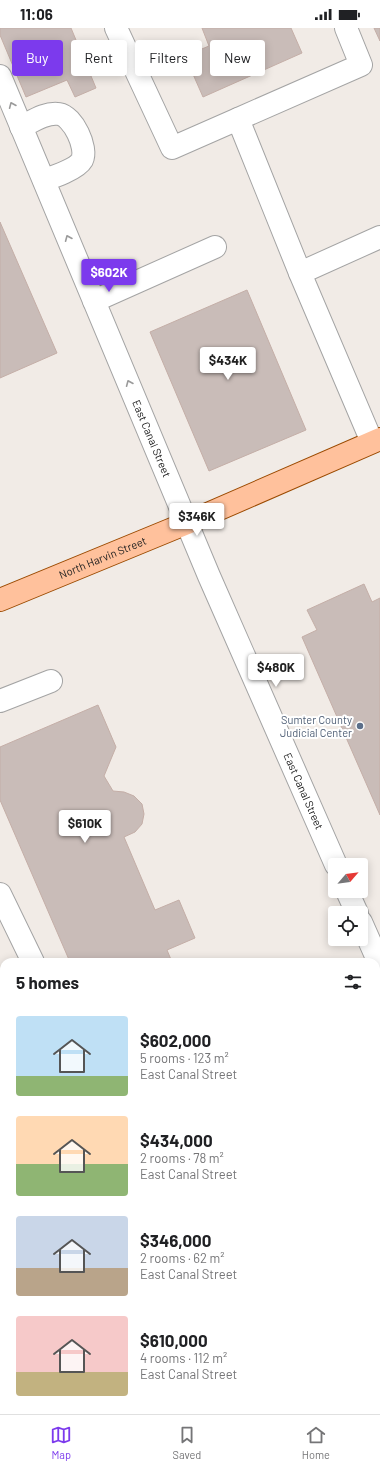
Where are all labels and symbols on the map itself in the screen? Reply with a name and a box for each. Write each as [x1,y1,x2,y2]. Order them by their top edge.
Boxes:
one-way arrow [9,101,17,109]
one-way arrow [64,234,72,241]
pin: $602K [81,259,137,293]
pin: $434K [200,347,256,381]
one-way arrow [125,380,133,387]
street label: East Canal Street [130,398,174,479]
pin: $346K [169,503,225,537]
street label: North Harvin Street [57,534,148,581]
pin: $480K [248,654,304,688]
place label: Sumter County Judicial Center [280,713,352,739]
marker: Sumter County Judicial Center [355,721,365,731]
street label: East Canal Street [282,751,327,831]
pin: $610K [57,810,113,844]
north arrow [328,858,368,898]

